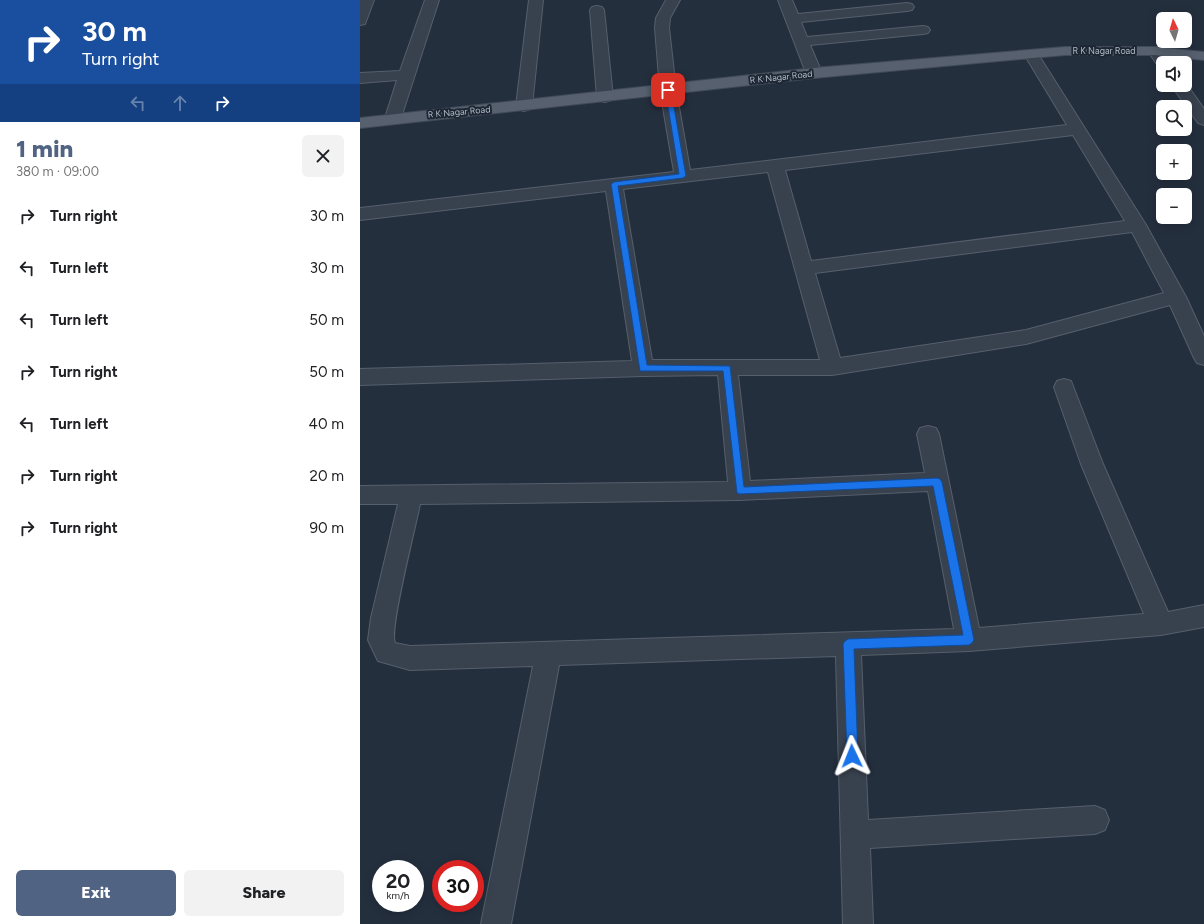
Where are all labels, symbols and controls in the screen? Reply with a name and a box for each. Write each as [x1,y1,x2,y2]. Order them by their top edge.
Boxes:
north arrow [1156,12,1192,48]
map controls [1156,12,1192,224]
text: 30 m [82,14,147,48]
icon: right [16,16,68,68]
street label: R K Nagar Road [1073,45,1135,56]
text: Turn right [82,48,159,70]
button: sound [1156,56,1192,92]
street label: R K Nagar Road [749,68,813,85]
pin [651,73,685,107]
icon: arrive [657,79,679,101]
icon: left [127,92,149,114]
icon: ahead [169,92,191,114]
icon: right [211,92,233,114]
button: search [1156,100,1192,136]
street label: R K Nagar Road [427,103,491,120]
text: 1 min [16,134,73,163]
button: close [302,135,344,177]
button: + [1156,144,1192,180]
text: 380 m · 09:00 [16,164,99,179]
button: − [1156,188,1192,224]
icon: right [16,205,38,227]
text: Turn right [50,207,118,225]
text: 30 m [310,207,344,225]
icon: left [16,257,38,279]
text: Turn left [50,259,108,277]
text: 30 m [310,259,344,277]
icon: left [16,309,38,331]
text: Turn left [50,311,108,329]
text: 50 m [309,311,344,329]
icon: right [16,361,38,383]
text: Turn right [50,363,118,381]
text: 50 m [309,363,344,381]
icon: left [16,413,38,435]
text: Turn left [50,415,108,433]
text: 40 m [309,415,344,433]
icon: right [16,465,38,487]
text: Turn right [50,467,118,485]
text: 20 m [310,467,344,485]
icon: right [16,517,38,539]
text: Turn right [50,519,118,537]
text: 90 m [309,519,344,537]
position arrow [831,735,873,777]
speed limit sign: 30 [432,860,484,912]
text: 20 [386,869,410,893]
button: Exit [16,870,176,916]
button: Share [184,870,344,916]
text: km/h [387,889,409,902]

